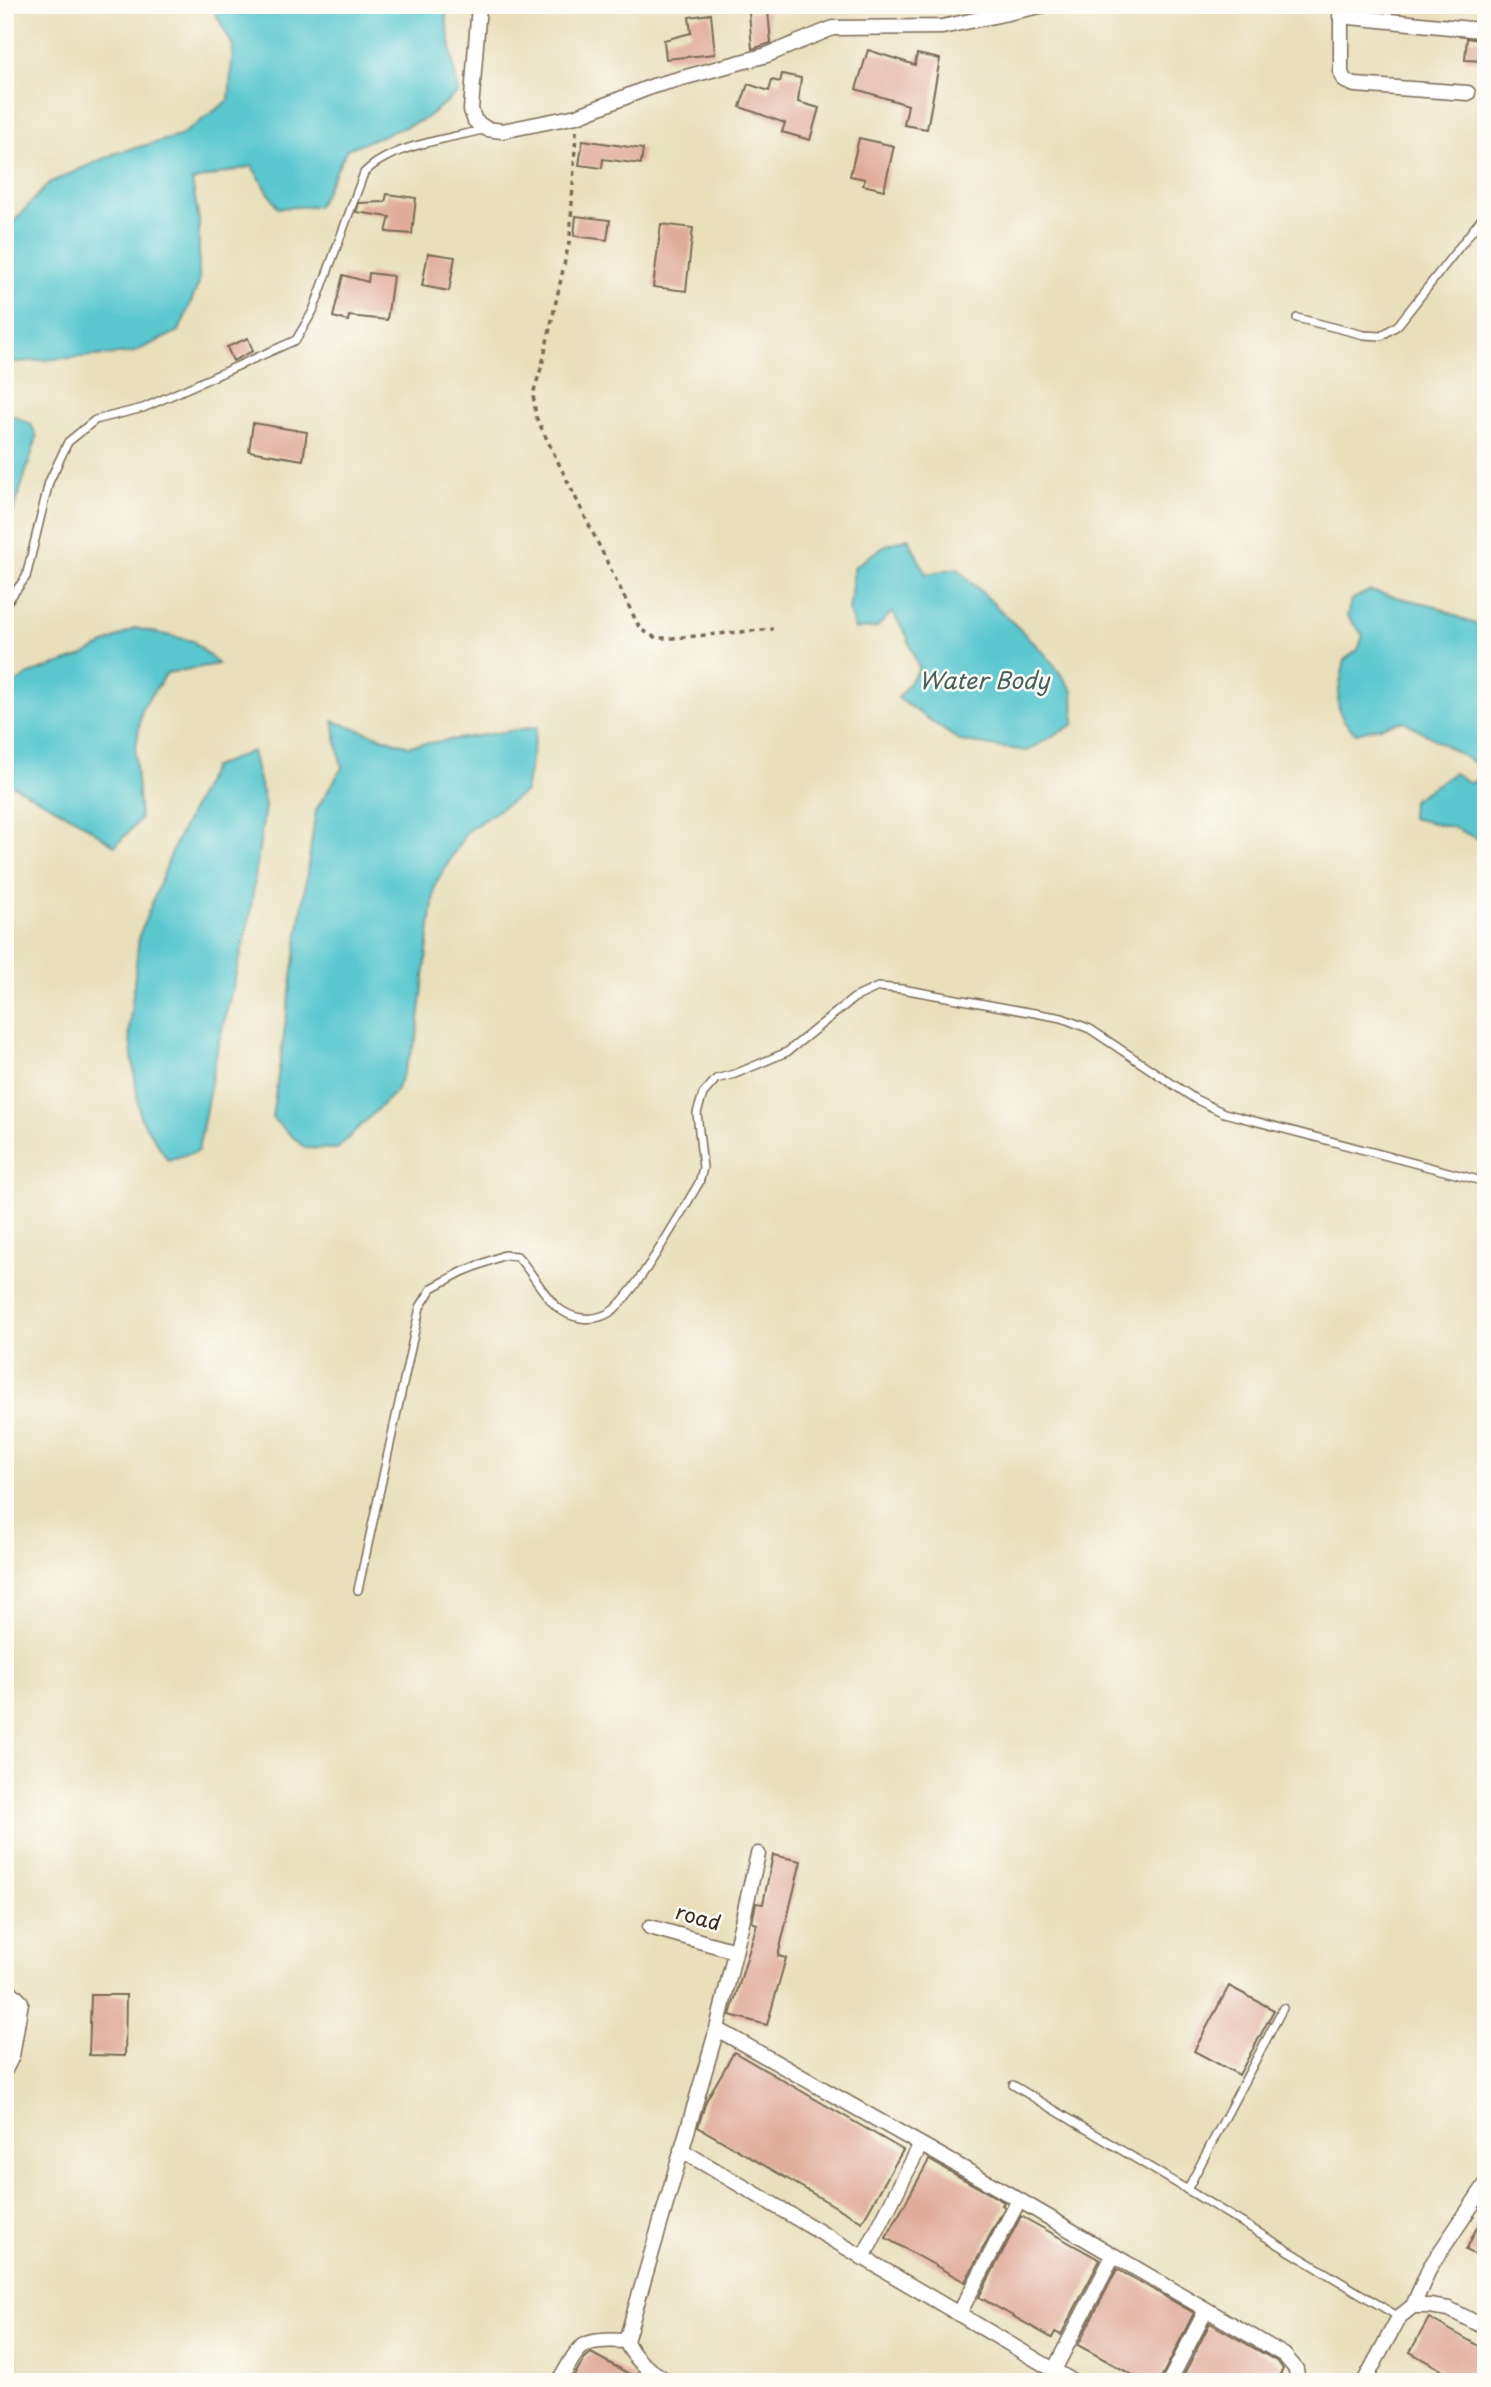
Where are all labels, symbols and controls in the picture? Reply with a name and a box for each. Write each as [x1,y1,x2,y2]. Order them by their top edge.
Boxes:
water label: Water Body [919,662,1051,697]
street label: road [672,1894,725,1938]

